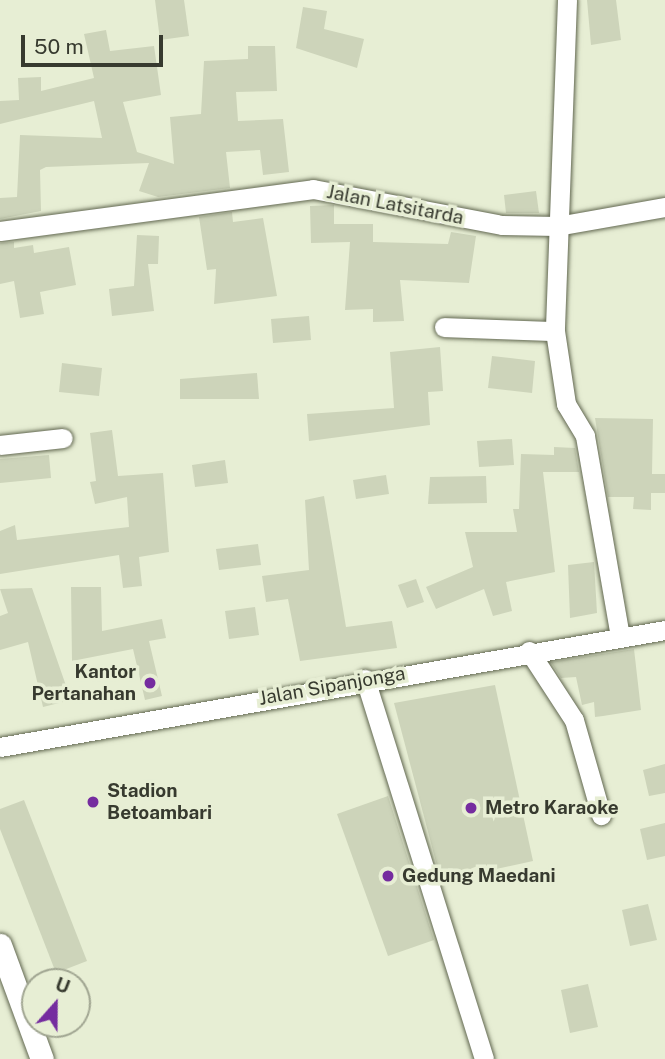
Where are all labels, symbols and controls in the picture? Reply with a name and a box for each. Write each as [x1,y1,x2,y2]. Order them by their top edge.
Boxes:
scale bar [24,21,166,65]
text: 50 m [34,34,84,59]
street label: Jalan Latsitarda [325,181,465,229]
place label: Kantor Pertanahan [31,661,136,705]
street label: Jalan Sipanjonga [257,662,407,710]
marker: Kantor Pertanahan [142,675,158,691]
place label: Stadion Betoambari [107,780,212,824]
marker: Stadion Betoambari [85,794,101,810]
place label: Metro Karaoke [485,797,619,819]
marker: Metro Karaoke [463,800,479,816]
place label: Gedung Maedani [402,865,556,887]
marker: Gedung Maedani [380,868,396,884]
north arrow [21,968,91,1038]
text: U [52,973,73,998]

